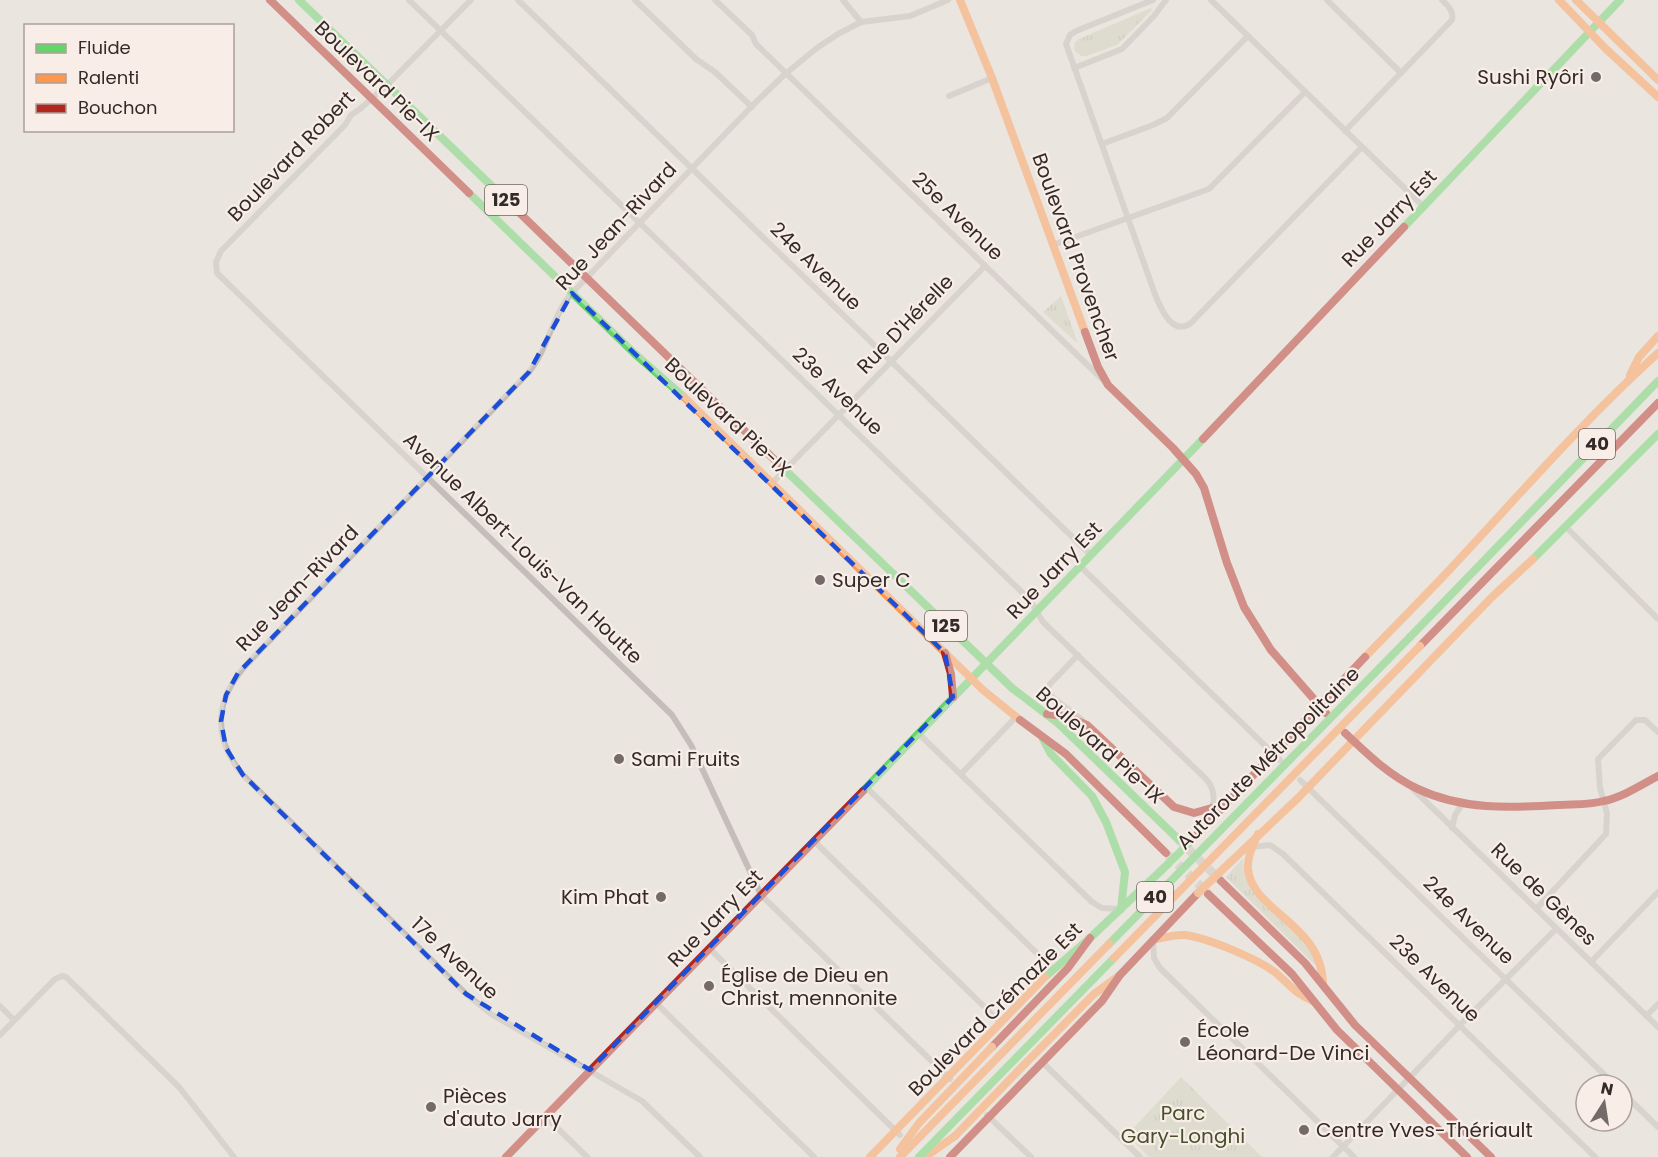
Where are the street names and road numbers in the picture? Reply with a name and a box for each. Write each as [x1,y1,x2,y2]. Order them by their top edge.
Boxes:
street label: Boulevard Pie-IX [308,14,446,148]
street label: Boulevard Robert [221,84,361,228]
street label: Boulevard Provencher [1025,149,1127,365]
street label: Rue Jean-Rivard [549,156,683,296]
street label: Rue Jarry Est [1335,163,1443,273]
street label: 25e Avenue [906,165,1010,267]
road number: 125 [485,185,527,215]
street label: 24e Avenue [764,215,868,317]
street label: Rue D'Hérelle [850,268,960,380]
street label: 23e Avenue [787,341,889,441]
street label: Boulevard Pie-IX [659,351,797,483]
street label: Avenue Albert-Louis-Van Houtte [397,426,649,670]
road number: 40 [1579,429,1615,459]
street label: Rue Jarry Est [1000,515,1108,625]
street label: Rue Jean-Rivard [229,519,365,657]
road number: 125 [925,611,967,641]
street label: Autoroute Métropolitaine [1170,660,1366,856]
street label: Boulevard Pie-IX [1030,680,1170,810]
street label: Rue de Gènes [1485,836,1603,952]
street label: Rue Jarry Est [661,863,769,973]
street label: 24e Avenue [1417,869,1521,971]
road number: 40 [1137,882,1173,912]
street label: 17e Avenue [405,910,505,1006]
street label: Boulevard Crémazie Est [902,916,1088,1102]
street label: 23e Avenue [1384,928,1486,1028]

